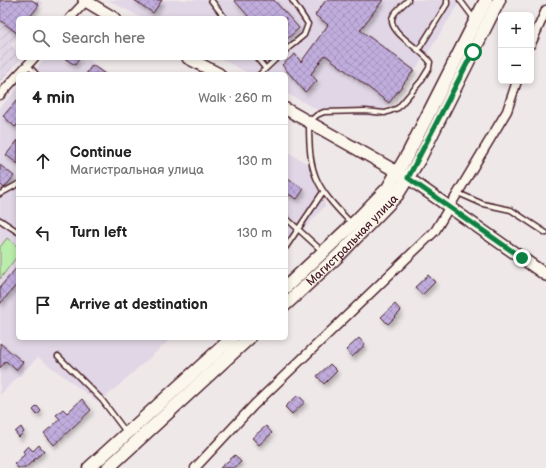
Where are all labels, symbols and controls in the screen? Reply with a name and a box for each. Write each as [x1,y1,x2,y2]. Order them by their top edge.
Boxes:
map controls [498,12,534,84]
button: + [498,12,534,48]
search box [16,16,288,60]
icon: search [30,27,52,49]
text: Search here [62,29,145,48]
route start [464,43,482,61]
button: − [498,48,534,84]
text: 4 min [32,88,75,108]
text: Walk · 260 m [198,90,272,106]
text: Continue [70,143,132,162]
icon: ahead [32,150,54,172]
text: 130 m [237,153,272,169]
text: Магистральная улица [70,162,204,178]
street label: Магистральная улица [303,191,402,289]
icon: left [32,222,54,244]
text: Turn left [70,223,127,242]
text: 130 m [237,225,272,241]
route end [513,249,531,267]
icon: arrive [32,294,54,316]
text: Arrive at destination [70,295,208,314]

